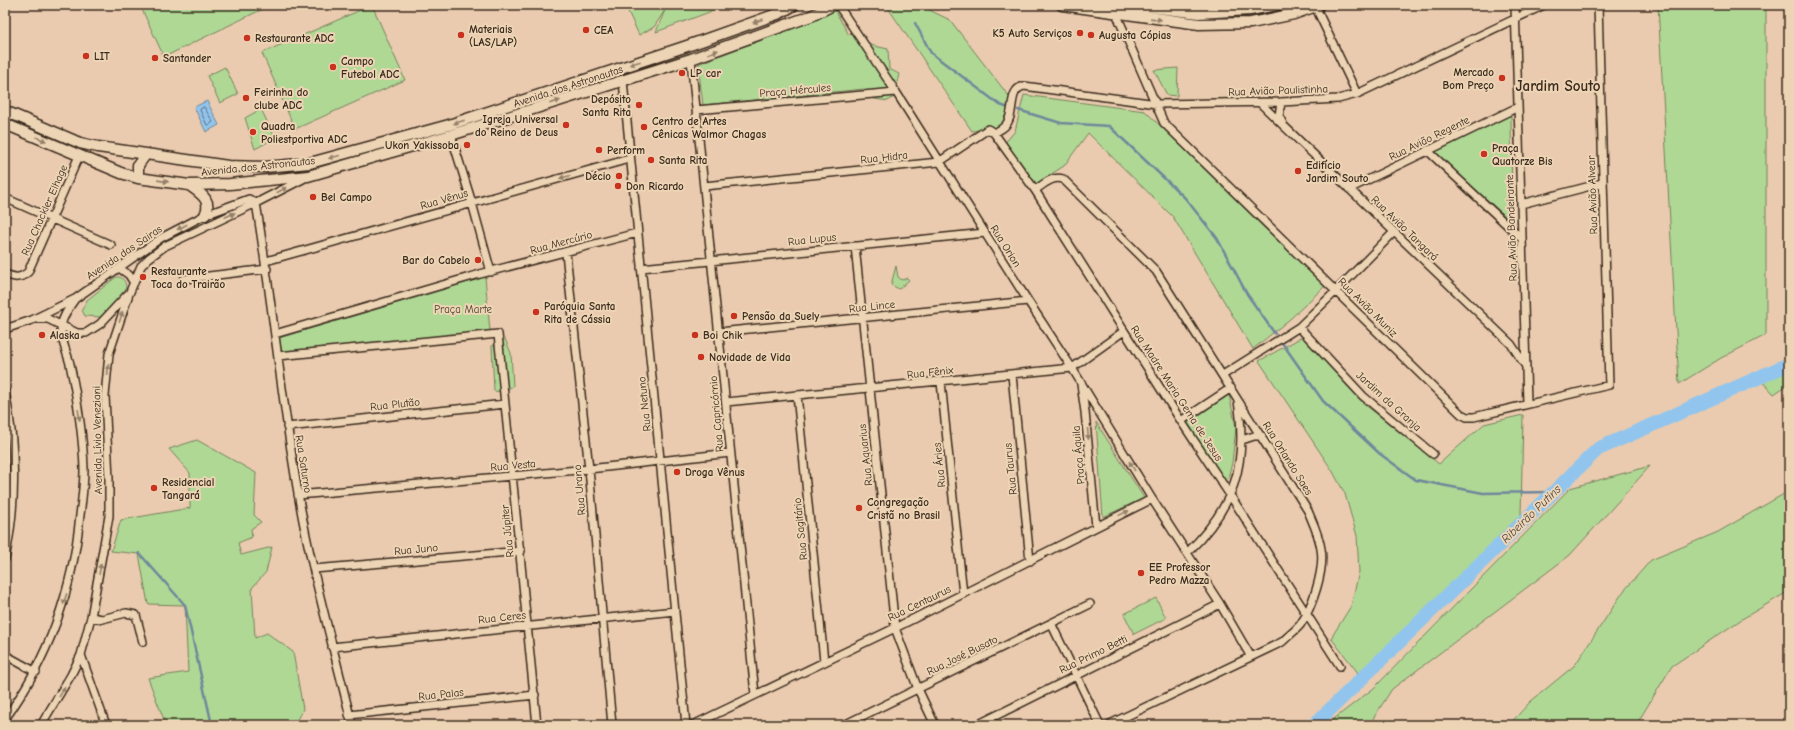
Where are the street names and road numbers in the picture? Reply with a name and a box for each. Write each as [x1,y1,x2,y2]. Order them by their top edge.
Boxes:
street label: Avenida dos Astronautas [512,62,625,110]
street label: Praça Hércules [759,81,832,100]
street label: Rua Avião Paulistinha [1228,82,1328,99]
street label: Rua Avião Regente [1387,113,1472,164]
street label: Rua Hidra [860,149,908,166]
street label: Avenida dos Astronautas [200,154,316,179]
street label: Rua Avião Alvear [1585,155,1600,235]
street label: Rua Chackler Elhage [19,162,71,258]
street label: Rua Avião Bandeirante [1503,174,1520,282]
street label: Rua Vênus [419,186,470,212]
street label: Rua Avião Tangará [1369,193,1441,264]
street label: Avenida das Sairas [84,222,165,283]
street label: Rua Orion [988,223,1024,270]
street label: Rua Mercúrio [529,228,594,257]
street label: Rua Lupus [787,230,837,248]
street label: Rua Avião Muniz [1335,275,1400,340]
street label: Rua Lince [848,298,896,315]
street label: Rua Madre Maria Gema de Jesus [1128,323,1226,464]
street label: Rua Fênix [906,364,955,381]
street label: Jardim da Granja [1353,369,1424,434]
street label: Rua Capricórnio [707,375,726,453]
street label: Rua Netuno [635,376,654,432]
street label: Avenida Lívio Veneziani [90,386,105,494]
street label: Rua Plutão [369,395,421,414]
street label: Rua Orlando Saes [1260,419,1316,498]
street label: Rua Aquarius [856,423,875,486]
street label: Praça Áquila [1068,425,1088,485]
street label: Rua Saturno [293,434,315,494]
street label: Rua Áries [930,442,948,488]
street label: Rua Taurus [1001,442,1020,496]
street label: Rua Vesta [490,457,536,474]
street label: Rua Urano [571,464,588,516]
street label: Rua Sagitário [791,497,810,561]
street label: Rua Júpiter [498,503,517,558]
street label: Rua Juno [394,541,439,558]
street label: Rua Centaurus [886,582,953,624]
street label: Rua Ceres [477,608,527,626]
street label: Rua Primo Betti [1057,632,1129,677]
street label: Rua José Busato [925,633,1000,678]
street label: Rua Palas [418,686,465,703]

